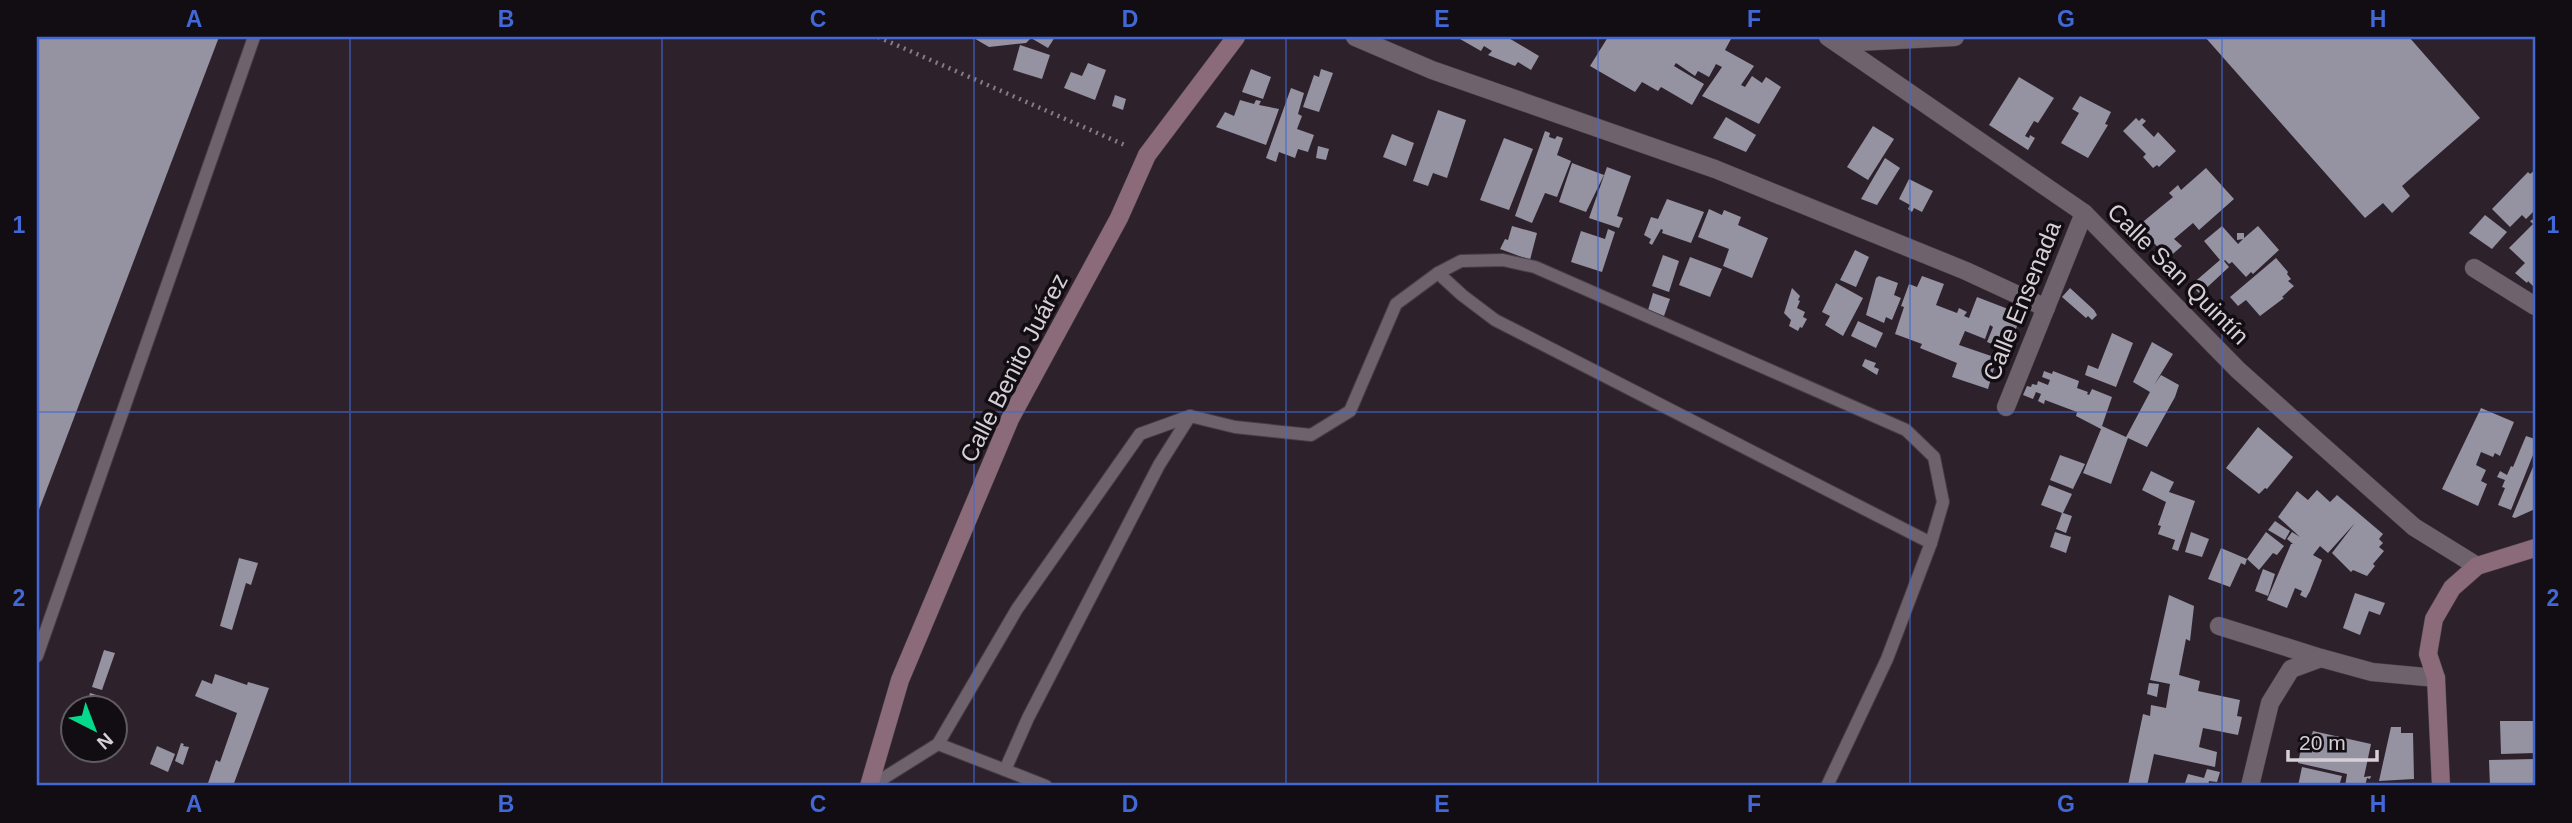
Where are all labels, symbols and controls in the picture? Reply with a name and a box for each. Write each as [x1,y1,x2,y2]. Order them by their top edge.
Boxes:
text: A [186,6,202,32]
text: B [498,6,514,32]
text: C [810,6,826,32]
text: D [1122,6,1138,32]
text: E [1434,6,1450,32]
text: F [1747,6,1761,32]
text: G [2057,6,2075,32]
text: H [2370,6,2386,32]
street label: Calle San Quintín [2102,198,2254,350]
text: 1 [13,212,26,238]
text: 1 [2547,212,2560,238]
street label: Calle Ensenada [1977,217,2066,384]
street label: Calle Benito Juárez [954,269,1073,467]
text: 2 [13,585,25,611]
text: 2 [2547,585,2559,611]
north arrow [60,694,130,764]
scale bar [2288,718,2378,762]
text: N [93,729,117,754]
text: 20 m [2299,731,2346,754]
text: A [186,791,202,817]
text: B [498,791,514,817]
text: C [810,791,826,817]
text: D [1122,791,1138,817]
text: E [1434,791,1450,817]
text: F [1747,791,1761,817]
text: G [2057,791,2075,817]
text: H [2370,791,2386,817]

